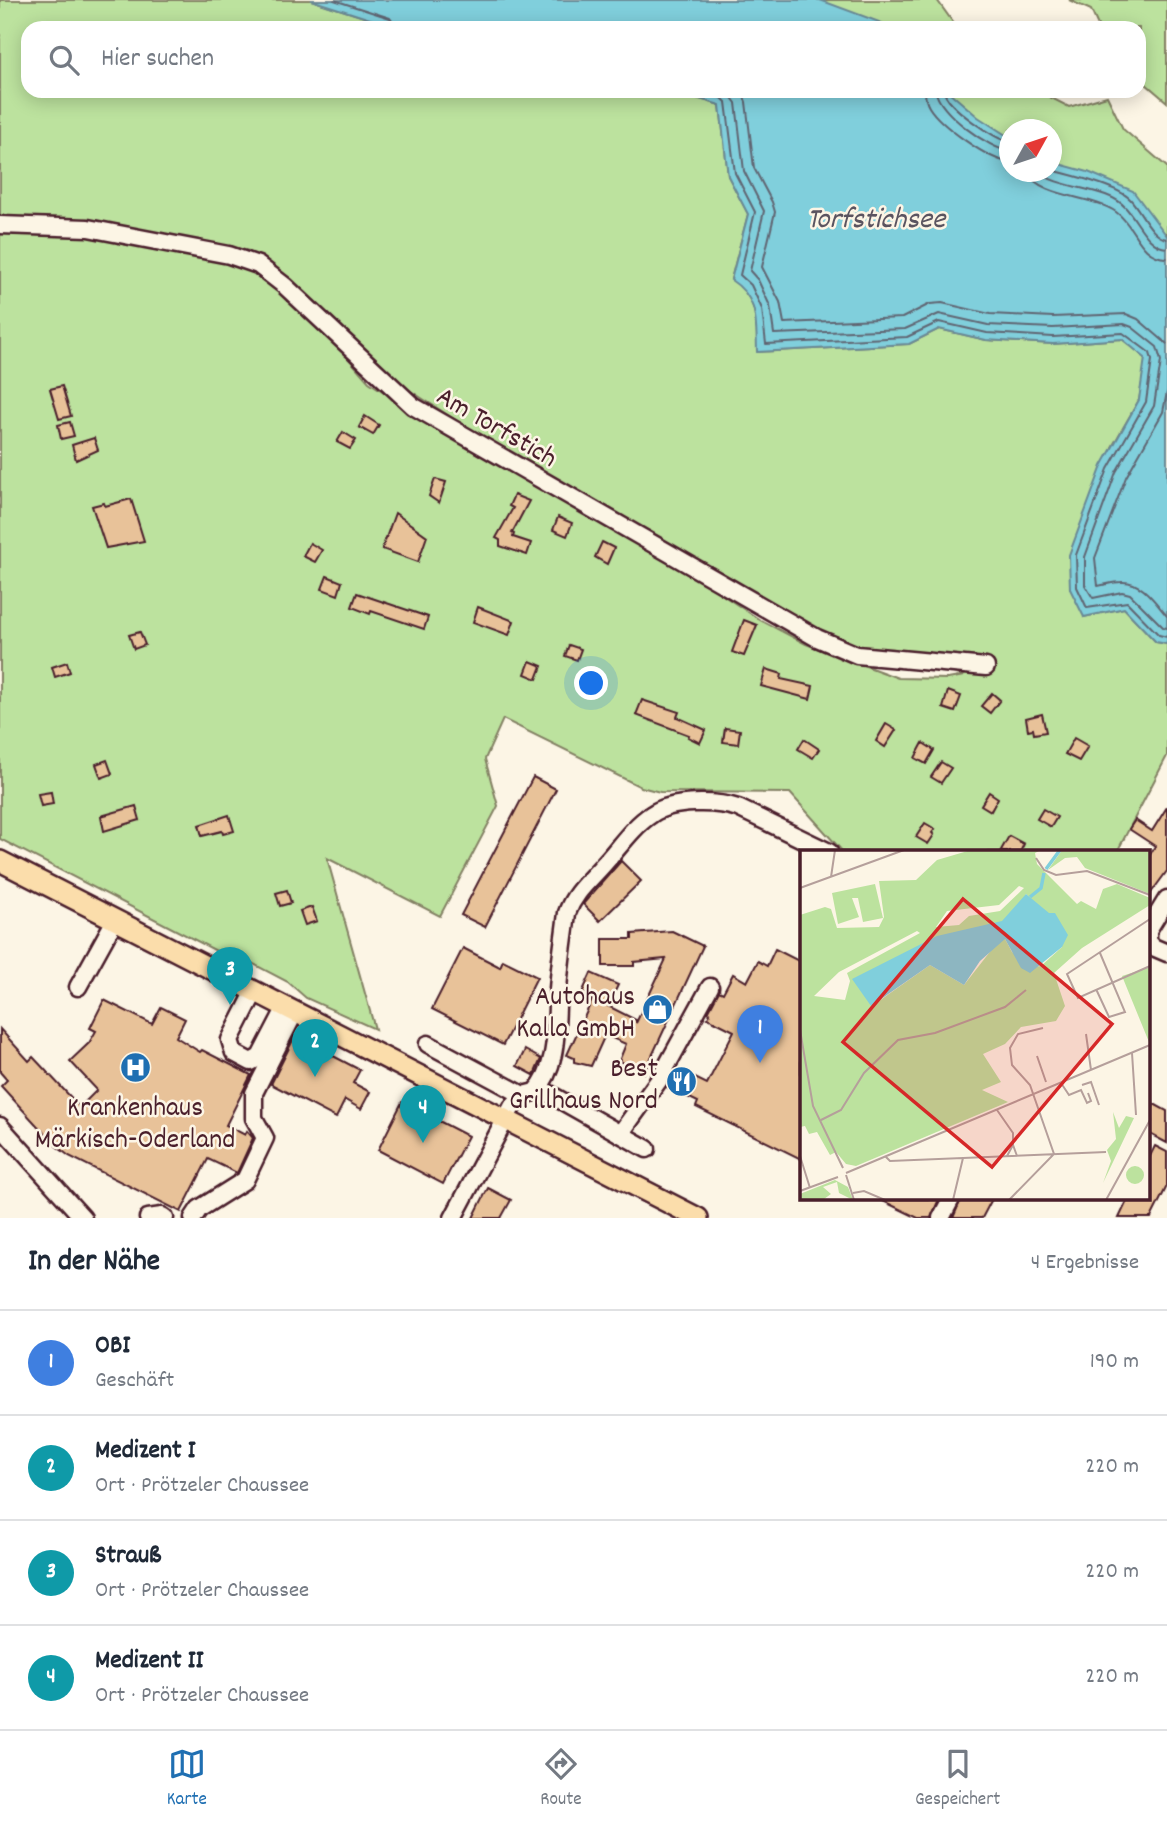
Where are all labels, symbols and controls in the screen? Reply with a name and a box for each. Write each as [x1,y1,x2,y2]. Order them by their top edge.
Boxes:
search box [21,21,1146,98]
icon: search [45,41,83,79]
text: Hier suchen [101,41,214,78]
north arrow [999,119,1062,182]
water label: Torfstichsee [807,200,947,243]
street label: Am Torfstich [428,379,563,480]
your location [574,666,608,700]
inset map [800,850,1150,1200]
pin: 3 [207,947,253,1005]
place label: Autohaus Kalla GmbH [516,979,635,1051]
shop icon: Autohaus Kalla GmbH [641,993,675,1027]
pin: 1 [737,1005,783,1063]
pin: 2 [292,1019,338,1077]
hospital icon: Krankenhaus Märkisch-Oderland [118,1051,152,1085]
place label: Best Grillhaus Nord [509,1051,658,1123]
restaurant icon: Best Grillhaus Nord [664,1065,698,1099]
pin: 4 [400,1085,446,1143]
place label: Krankenhaus Märkisch-Oderland [35,1090,235,1162]
text: In der Nähe [28,1242,160,1285]
text: 4 Ergebnisse [1031,1247,1139,1280]
text: OBI [95,1328,130,1365]
text: 1 [48,1346,54,1379]
text: 190 m [1090,1346,1139,1379]
text: Geschäft [95,1365,174,1398]
text: Medizent I [95,1433,196,1470]
text: 2 [46,1451,56,1484]
text: 220 m [1085,1451,1139,1484]
text: Ort · Prötzeler Chaussee [95,1470,309,1503]
text: Strauß [95,1538,161,1575]
text: 3 [46,1556,56,1589]
text: 220 m [1085,1556,1139,1589]
text: Ort · Prötzeler Chaussee [95,1575,309,1608]
text: Medizent II [95,1643,204,1680]
text: 4 [46,1661,56,1694]
text: 220 m [1085,1661,1139,1694]
text: Ort · Prötzeler Chaussee [95,1680,309,1713]
tab: Karte [167,1745,207,1814]
tab: Route [540,1745,582,1814]
tab: Gespeichert [915,1745,1000,1814]

